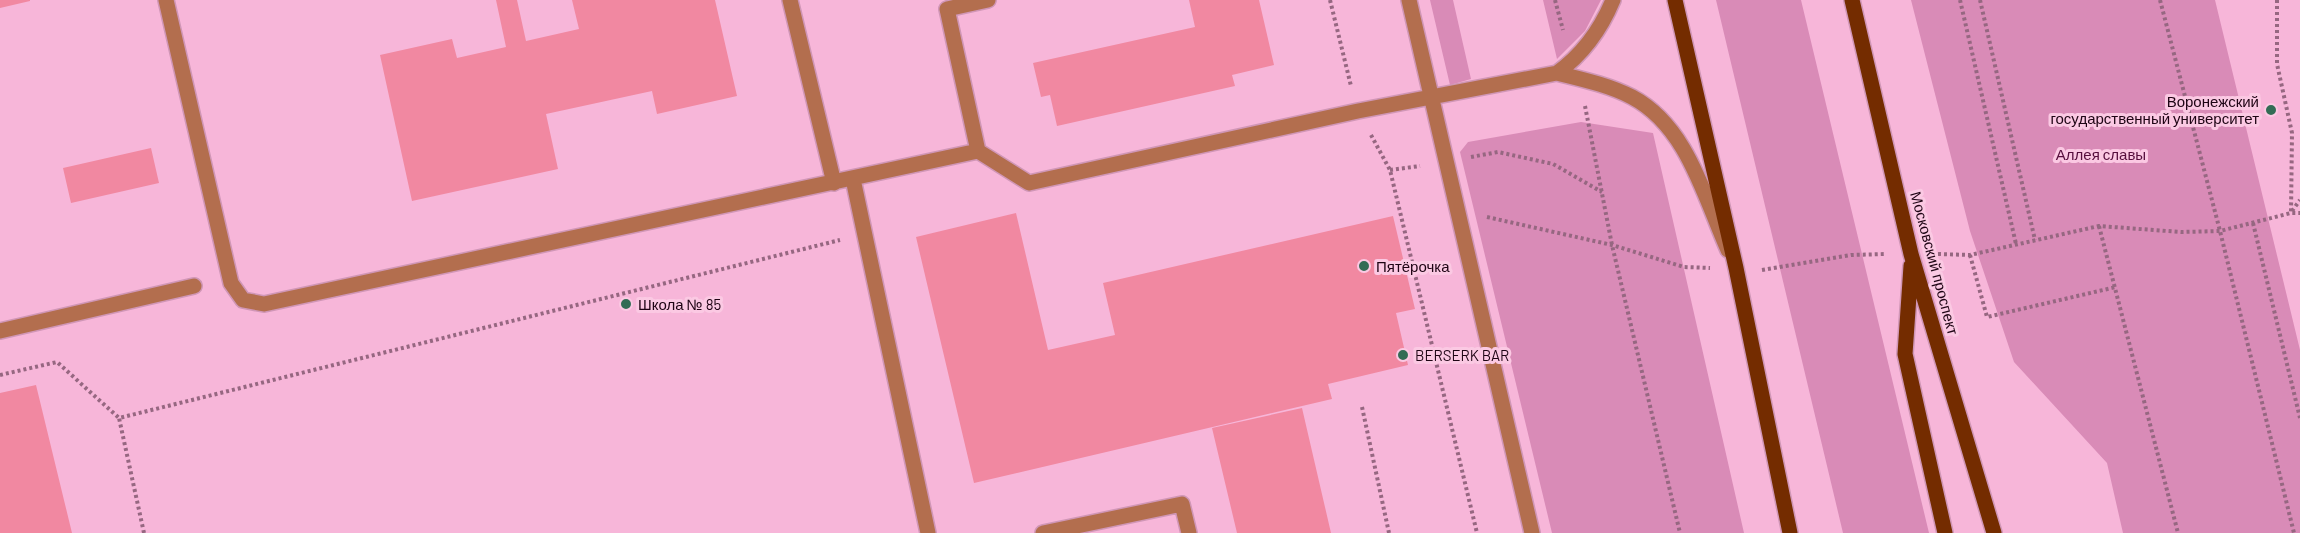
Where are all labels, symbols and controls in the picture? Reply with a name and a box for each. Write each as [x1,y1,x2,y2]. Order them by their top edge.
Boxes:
place label: Воронежский государственный университет [2050,92,2259,127]
marker: Воронежский государственный университет [2264,103,2278,117]
park label: Аллея славы [2056,145,2146,163]
street label: Московский проспект [1907,189,1963,337]
place label: Пятёрочка [1376,257,1450,275]
marker: Пятёрочка [1357,259,1371,273]
place label: Школа № 85 [638,295,721,313]
marker: Школа № 85 [619,297,633,311]
place label: BERSERK BAR [1415,346,1509,364]
marker: BERSERK BAR [1396,348,1410,362]

